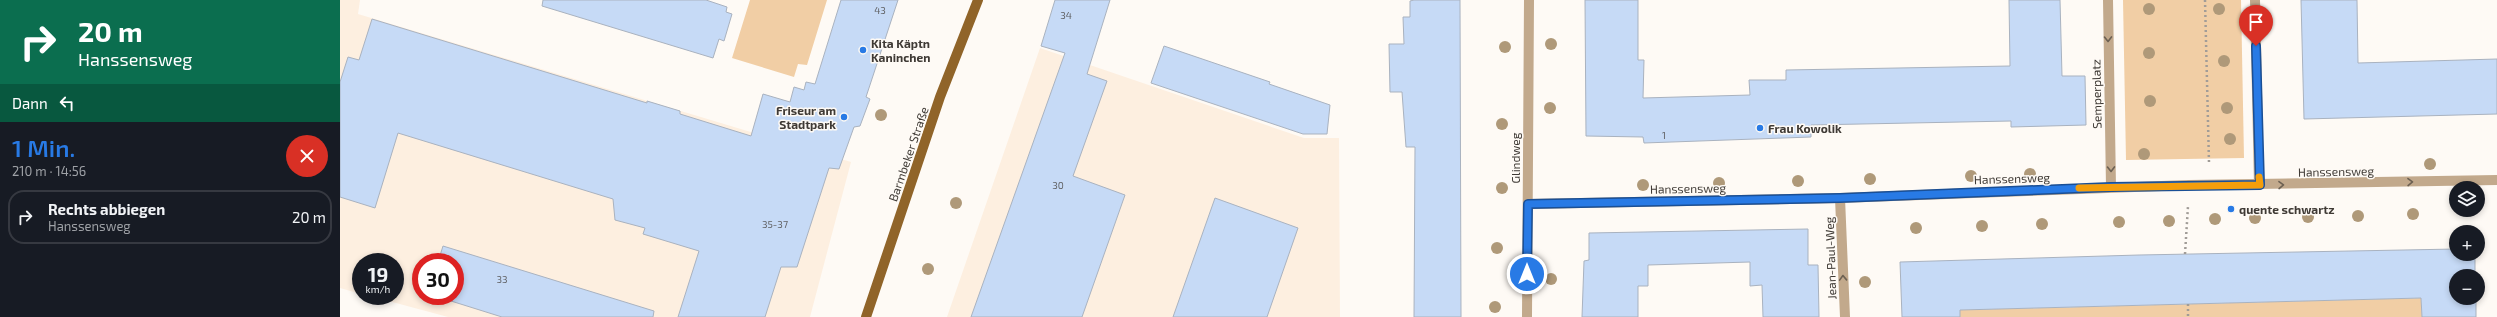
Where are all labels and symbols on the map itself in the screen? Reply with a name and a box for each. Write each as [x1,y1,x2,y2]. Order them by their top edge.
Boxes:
house number: 43 [874,4,886,16]
pin [2239,5,2273,46]
house number: 34 [1060,9,1072,21]
place label: Kita Käptn Kaninchen [871,36,931,64]
one-way arrow [2104,36,2112,42]
marker: Kita Käptn Kaninchen [858,45,868,55]
street label: Semperplatz [2088,59,2104,129]
place label: Friseur am Stadtpark [776,103,836,131]
street label: Barmbeker Straße [885,105,931,203]
marker: Friseur am Stadtpark [839,112,849,122]
place label: Frau Kowolik [1768,121,1842,135]
marker: Frau Kowolik [1755,123,1765,133]
house number: 1 [1662,129,1666,141]
street label: Glindweg [1508,132,1522,183]
street label: Hanssensweg [2298,163,2375,179]
one-way arrow [2107,166,2115,172]
street label: Hanssensweg [1974,170,2051,186]
one-way arrow [2407,178,2413,186]
house number: 30 [1052,179,1064,191]
street label: Hanssensweg [1650,180,1727,196]
one-way arrow [2278,180,2284,189]
place label: quente schwartz [2239,202,2335,216]
marker: quente schwartz [2226,204,2236,214]
street label: Jean-Paul-Weg [1822,216,1838,300]
house number: 35-37 [762,218,788,230]
speed limit sign: 30 [412,253,464,305]
position arrow [1506,253,1548,295]
house number: 33 [496,273,508,285]
one-way arrow [1839,275,1848,281]

